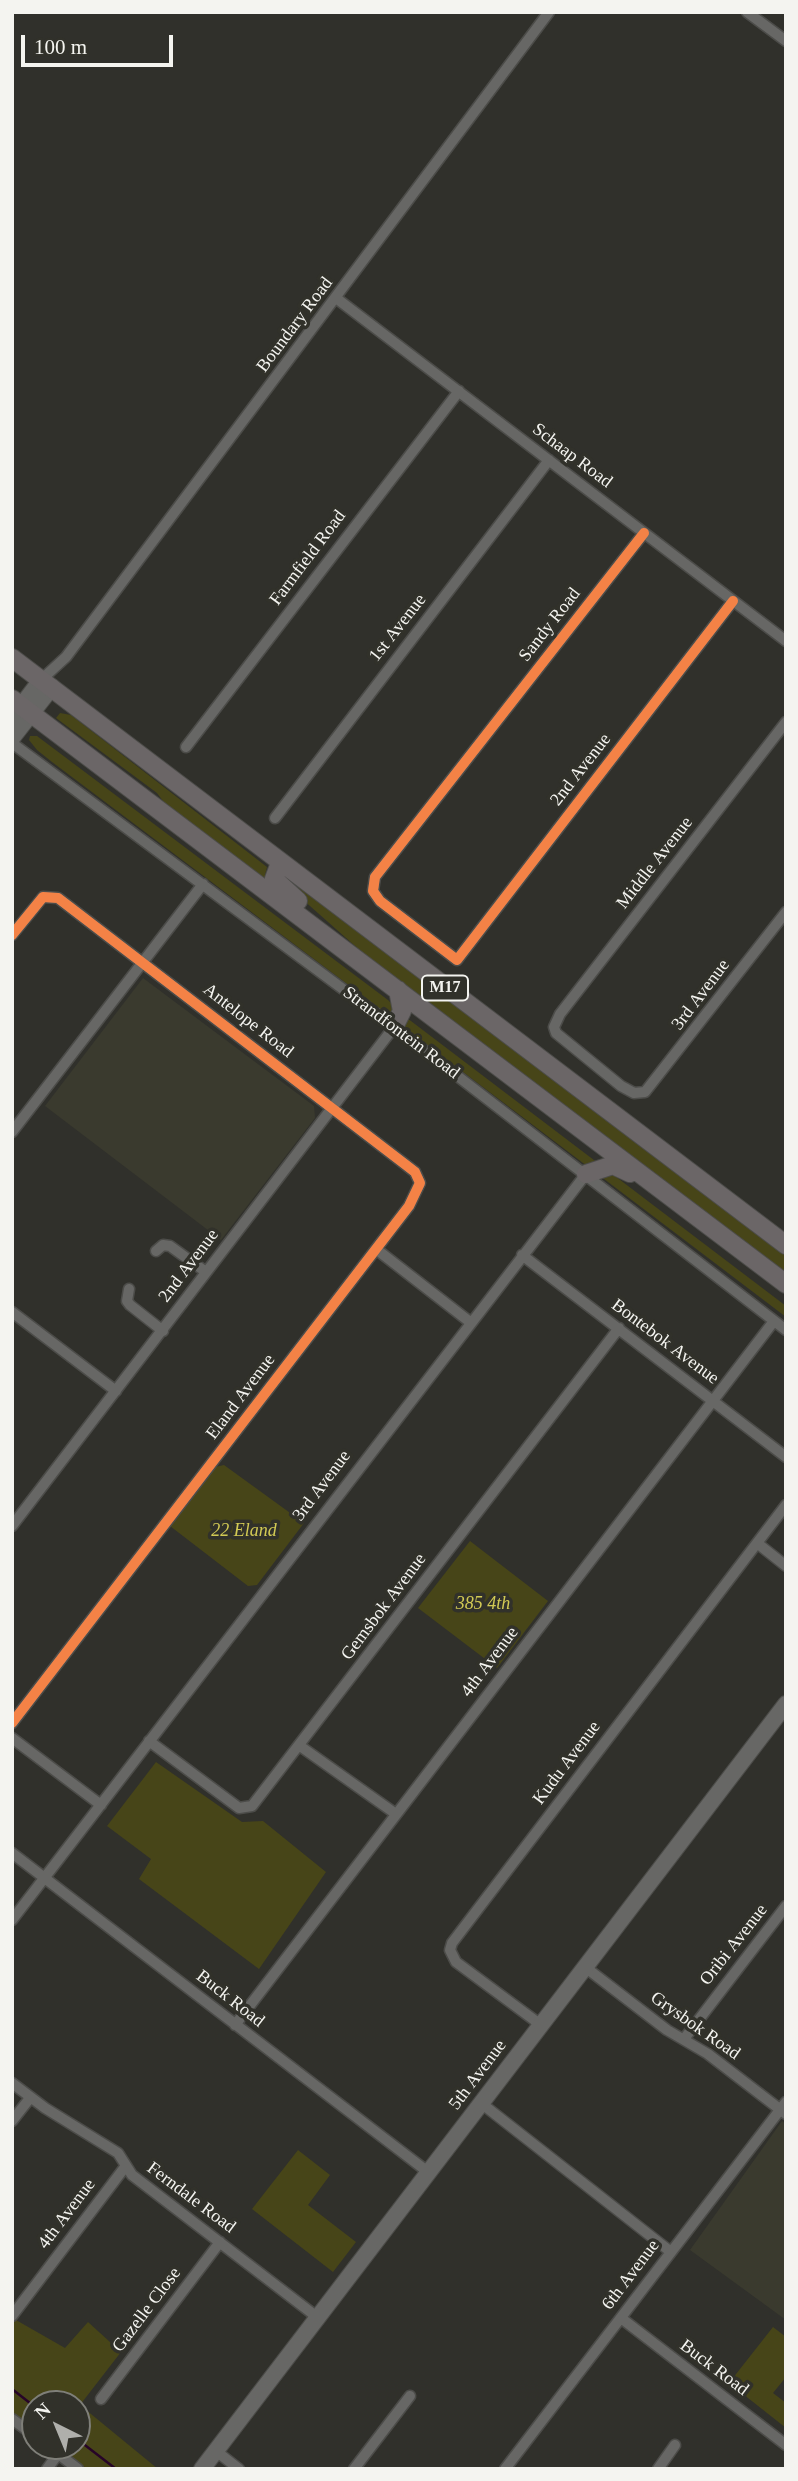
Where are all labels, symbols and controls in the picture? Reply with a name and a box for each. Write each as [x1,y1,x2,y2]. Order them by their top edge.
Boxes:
scale bar [24,21,177,65]
text: 100 m [34,35,87,59]
street label: Boundary Road [252,273,338,377]
street label: Schaap Road [528,419,616,493]
street label: Farmfield Road [265,506,351,610]
street label: Sandy Road [515,584,585,666]
street label: 1st Avenue [365,590,431,666]
street label: 2nd Avenue [546,729,616,811]
street label: Middle Avenue [612,813,698,913]
street label: 3rd Avenue [667,955,735,1035]
road number: M17 [422,976,468,1000]
street label: Antelope Road [199,979,297,1063]
street label: Strandfontein Road [338,982,464,1084]
street label: 2nd Avenue [154,1225,224,1307]
street label: Bontebok Avenue [607,1295,723,1389]
street label: Eland Avenue [202,1350,280,1444]
street label: 3rd Avenue [288,1446,356,1526]
park label: 22 Eland [211,1520,277,1542]
street label: Gemsbok Avenue [337,1549,431,1665]
park label: 385 4th [456,1593,510,1615]
street label: 4th Avenue [457,1623,523,1701]
street label: Kudu Avenue [529,1717,605,1809]
street label: Oribi Avenue [696,1900,772,1990]
street label: Buck Road [192,1966,268,2032]
street label: Grysbok Road [646,1987,744,2065]
street label: 5th Avenue [445,2036,511,2114]
street label: Ferndale Road [142,2158,240,2238]
street label: 4th Avenue [34,2175,100,2253]
street label: 6th Avenue [598,2236,664,2314]
street label: Gazelle Close [108,2263,186,2357]
street label: Buck Road [675,2335,753,2401]
north arrow [21,2390,91,2460]
text: N [31,2398,55,2423]

